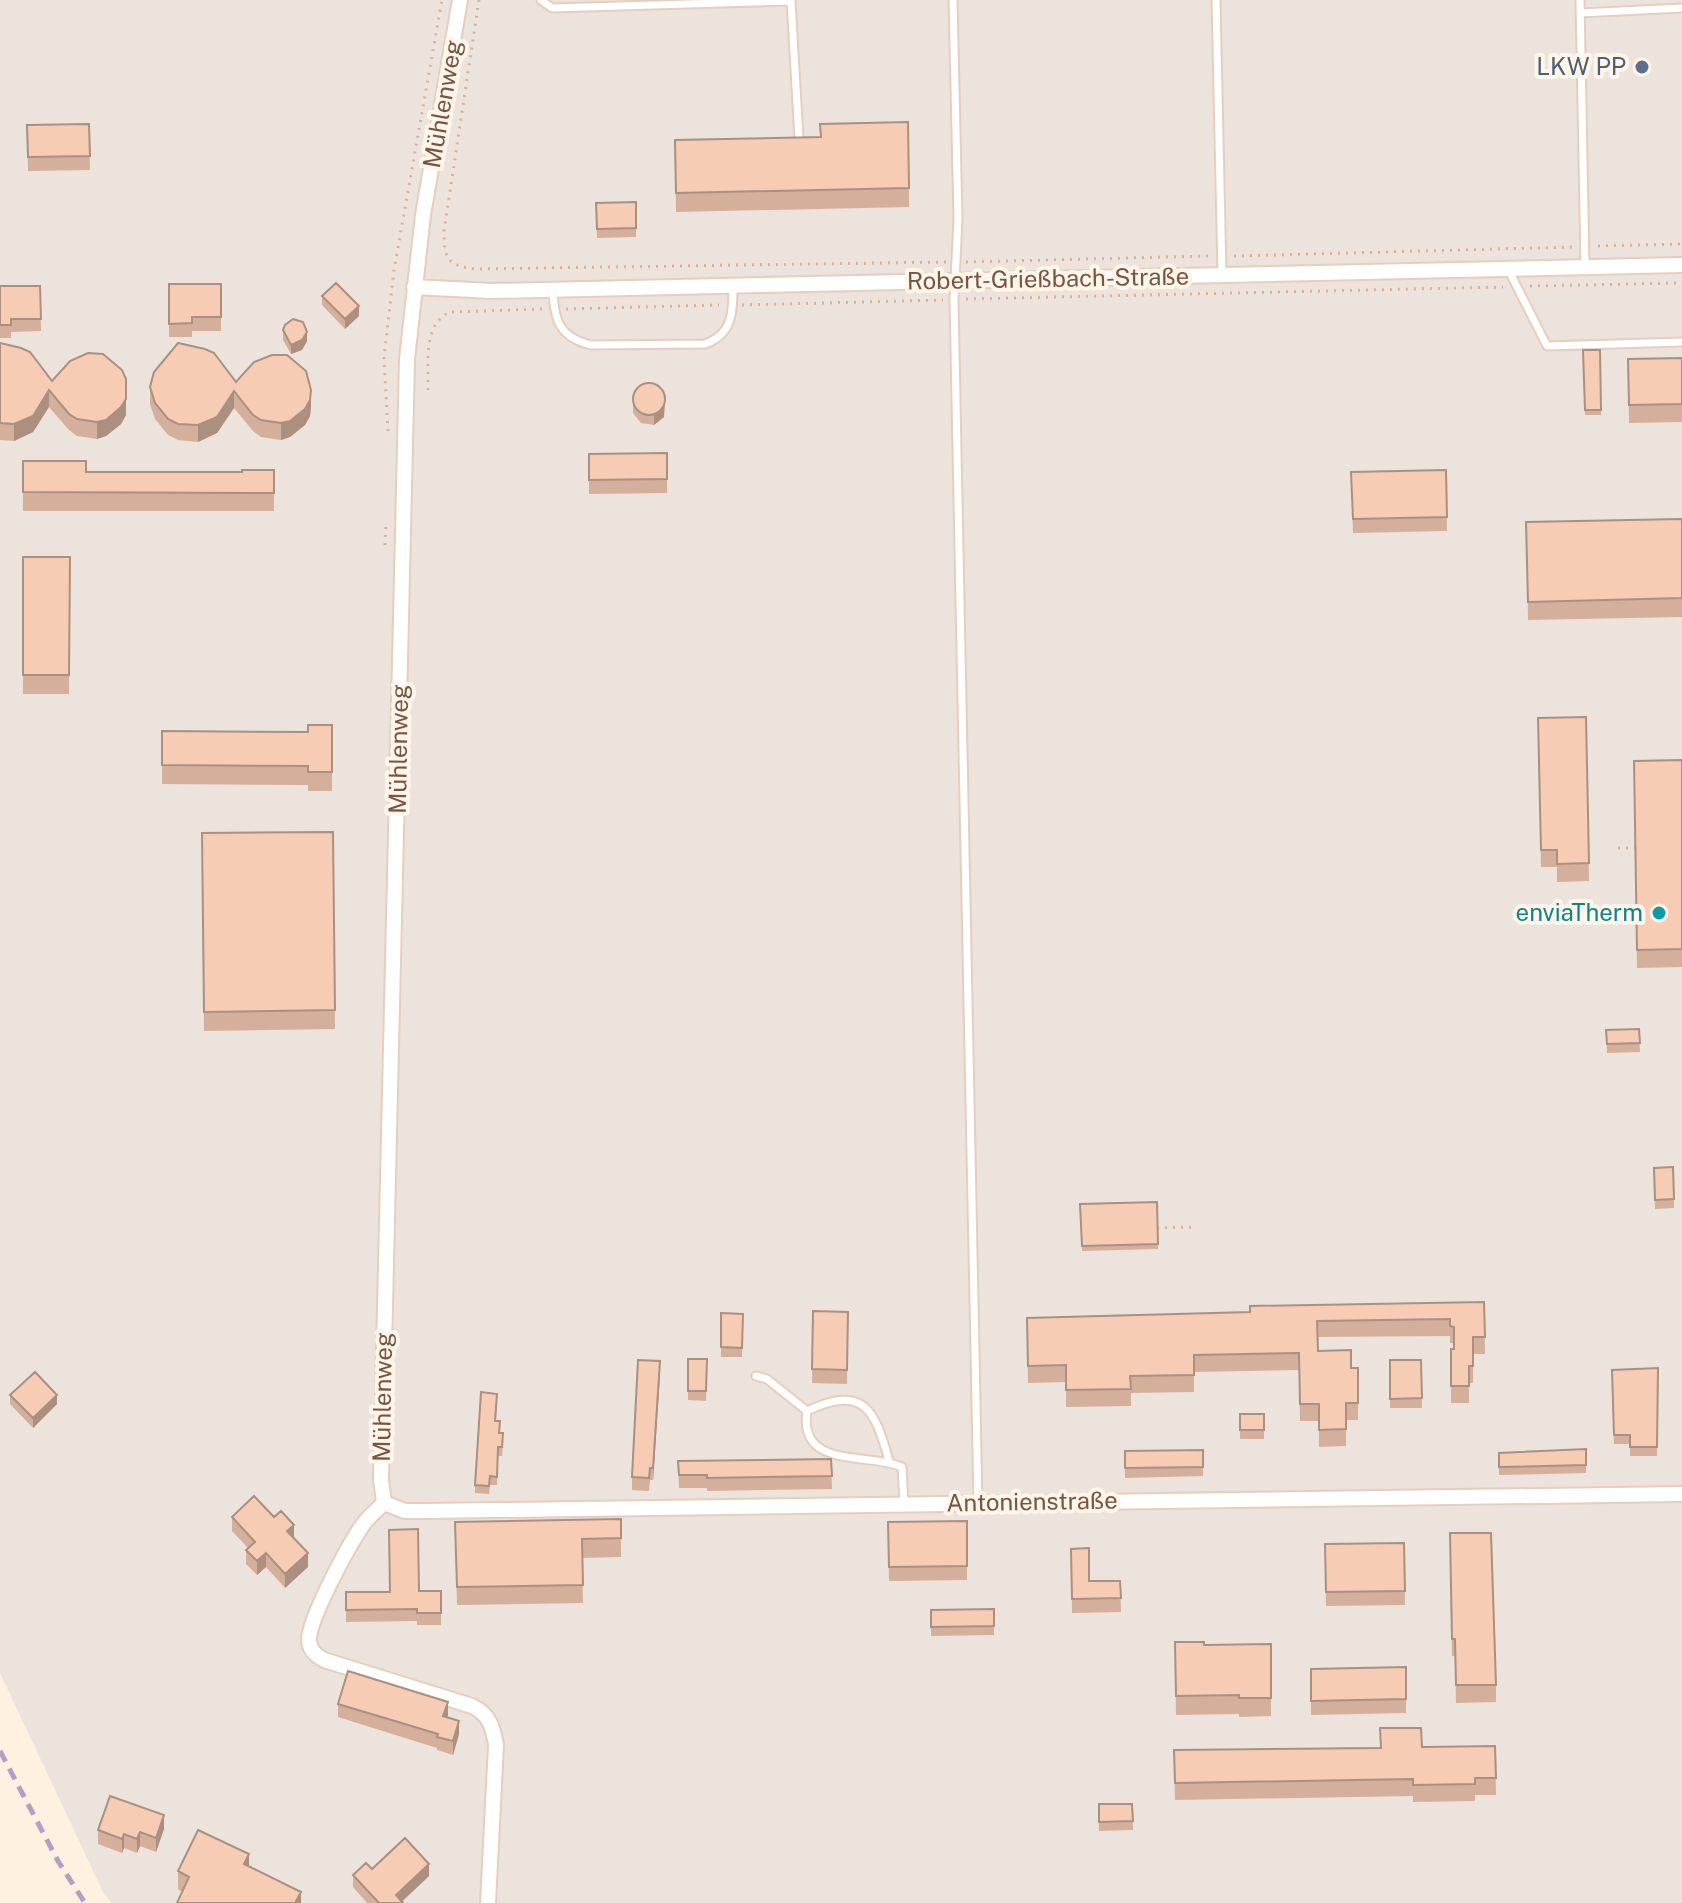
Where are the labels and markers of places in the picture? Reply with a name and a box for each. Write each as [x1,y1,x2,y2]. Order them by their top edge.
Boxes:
place label: LKW PP [1536,52,1626,80]
marker: LKW PP [1633,58,1651,76]
place label: enviaTherm [1516,898,1643,926]
marker: enviaTherm [1650,904,1668,922]

